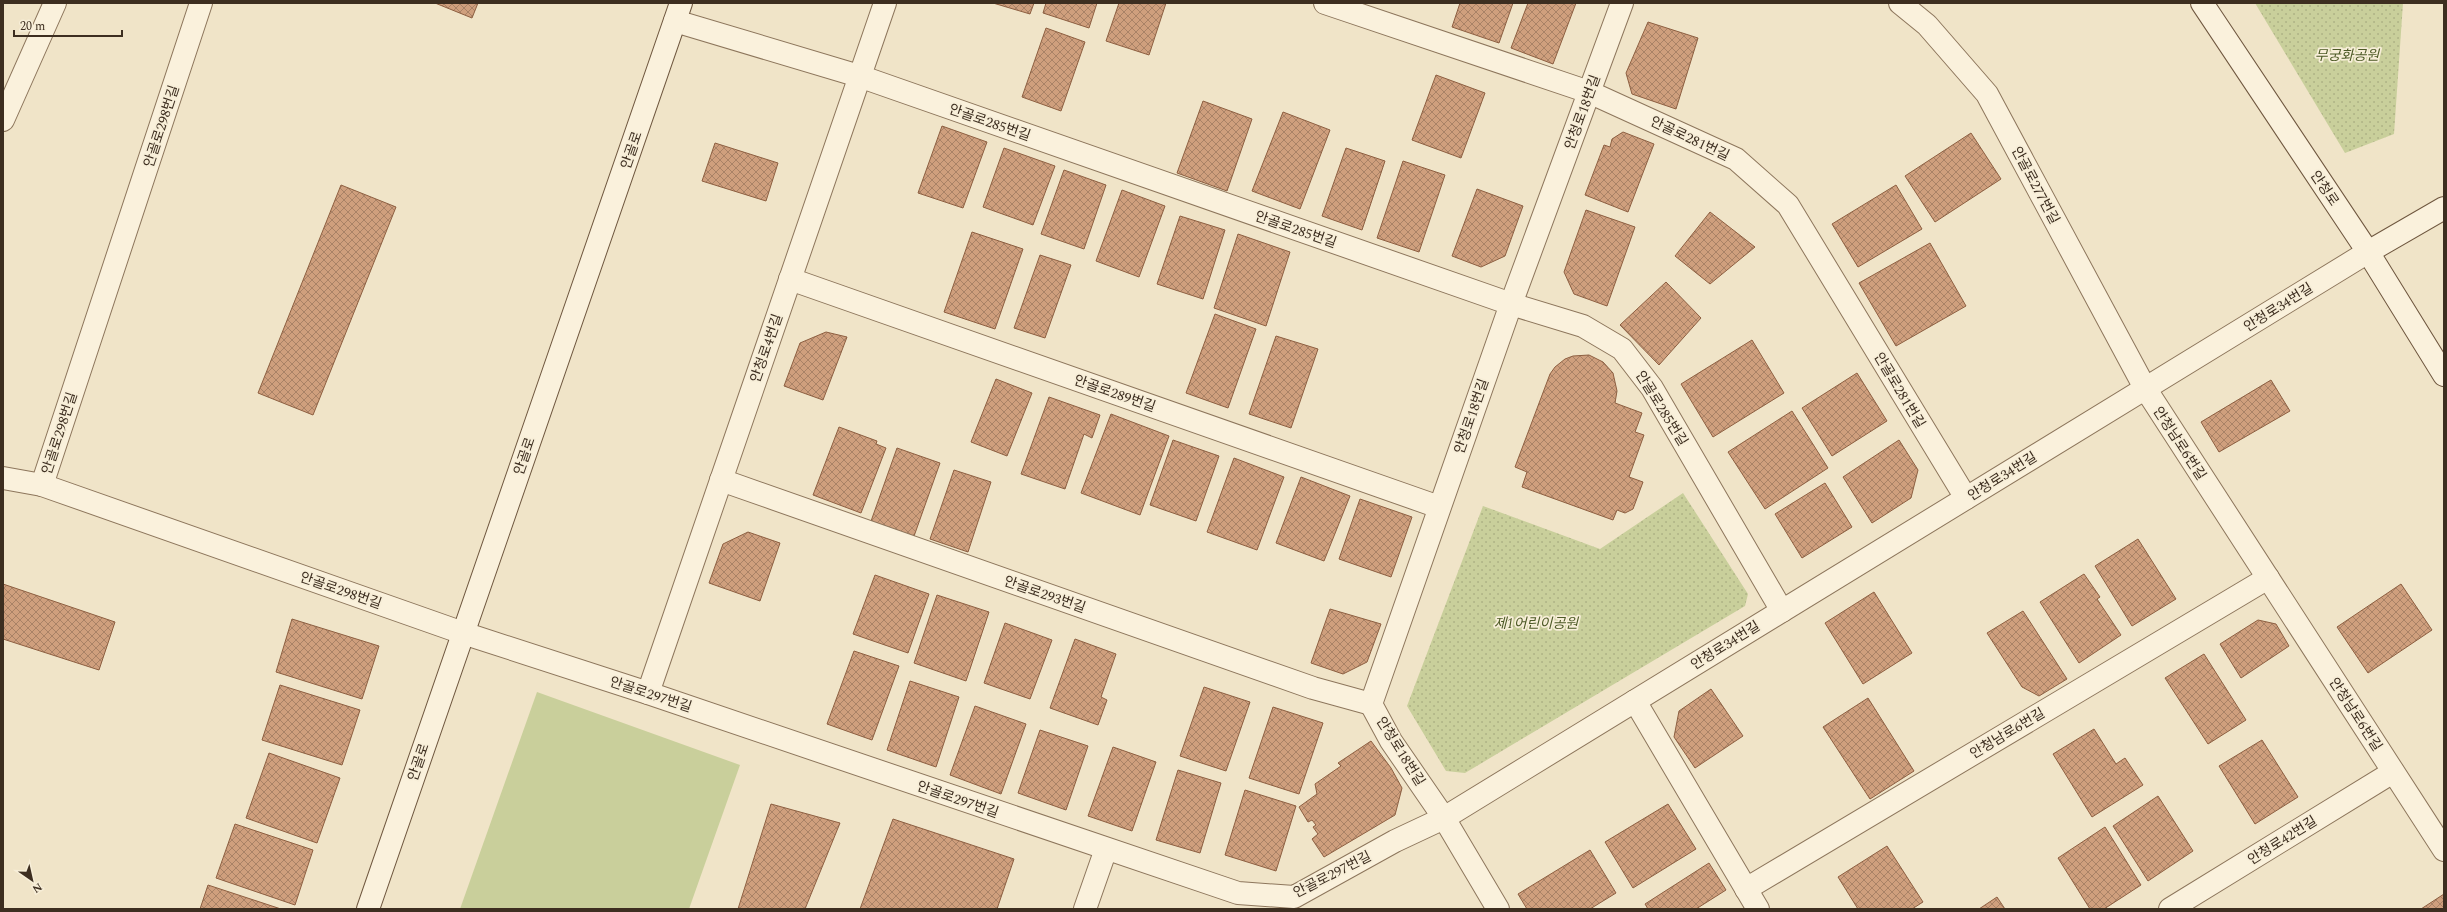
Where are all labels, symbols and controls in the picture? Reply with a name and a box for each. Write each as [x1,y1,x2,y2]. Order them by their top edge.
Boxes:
scale bar [14,12,122,38]
text: 20 m [20,17,45,36]
park label: 무궁화공원 [2315,45,2380,66]
street label: 안청로18번길 [1559,72,1606,153]
street label: 안골로298번길 [138,82,185,170]
street label: 안골로285번길 [946,99,1034,146]
street label: 안골로281번길 [1647,111,1733,166]
street label: 안골로 [615,128,648,172]
street label: 안골로277번길 [2006,143,2065,228]
street label: 안청로 [2305,166,2344,210]
street label: 안골로285번길 [1252,206,1340,253]
street label: 안청로34번길 [2239,278,2317,337]
street label: 안청로4번길 [745,311,788,385]
street label: 안골로281번길 [1869,348,1931,432]
street label: 안골로285번길 [1630,366,1693,450]
street label: 안골로289번길 [1071,370,1159,417]
street label: 안청로18번길 [1449,376,1494,457]
street label: 안골로298번길 [36,389,83,477]
street label: 안청남로6번길 [2148,402,2211,484]
street label: 안골로 [508,434,541,478]
street label: 안청로34번길 [1963,447,2041,506]
street label: 안골로298번길 [297,567,385,614]
street label: 안골로293번길 [1001,571,1089,618]
park label: 제1어린이공원 [1494,613,1579,634]
street label: 안청로34번길 [1686,616,1764,675]
street label: 안골로297번길 [607,671,695,718]
street label: 안청남로6번길 [2324,673,2387,755]
street label: 안청남로6번길 [1966,703,2049,764]
street label: 안청로18번길 [1371,712,1430,790]
street label: 안골로 [402,740,435,784]
street label: 안골로297번길 [914,776,1002,823]
street label: 안청로42번길 [2243,811,2321,870]
street label: 안골로297번길 [1289,846,1375,903]
north arrow [12,860,52,900]
text: N [29,878,46,897]

